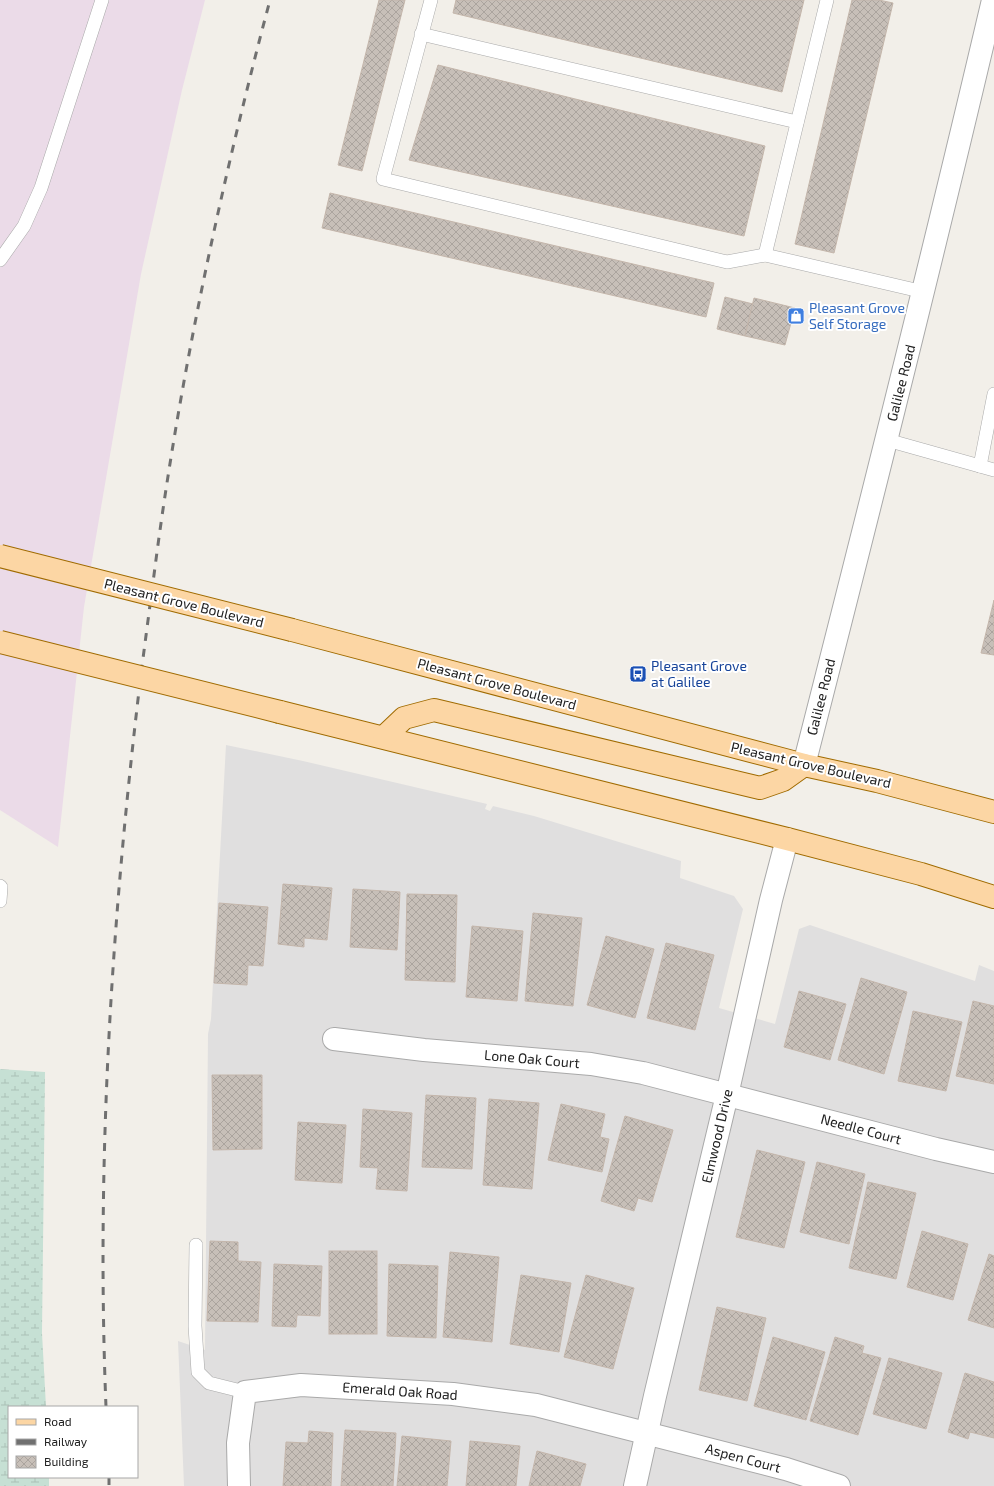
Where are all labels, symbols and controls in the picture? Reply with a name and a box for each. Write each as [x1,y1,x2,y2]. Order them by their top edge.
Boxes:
place label: Pleasant Grove Self Storage [809,299,905,332]
shop icon: Pleasant Grove Self Storage [786,306,806,326]
street label: Galilee Road [883,343,918,423]
street label: Pleasant Grove Boulevard [103,574,266,631]
street label: Pleasant Grove Boulevard [416,654,578,713]
place label: Pleasant Grove at Galilee [651,657,747,690]
street label: Galilee Road [803,657,838,737]
bus stop icon: Pleasant Grove at Galilee [628,664,648,684]
street label: Pleasant Grove Boulevard [729,738,893,791]
street label: Lone Oak Court [484,1046,581,1071]
street label: Elmwood Drive [697,1087,736,1185]
street label: Needle Court [819,1110,903,1147]
street label: Emerald Oak Road [342,1378,458,1403]
legend [8,1406,138,1478]
text: Road [44,1414,72,1428]
text: Railway [44,1434,88,1448]
street label: Aspen Court [703,1439,783,1476]
text: Building [44,1454,89,1468]

